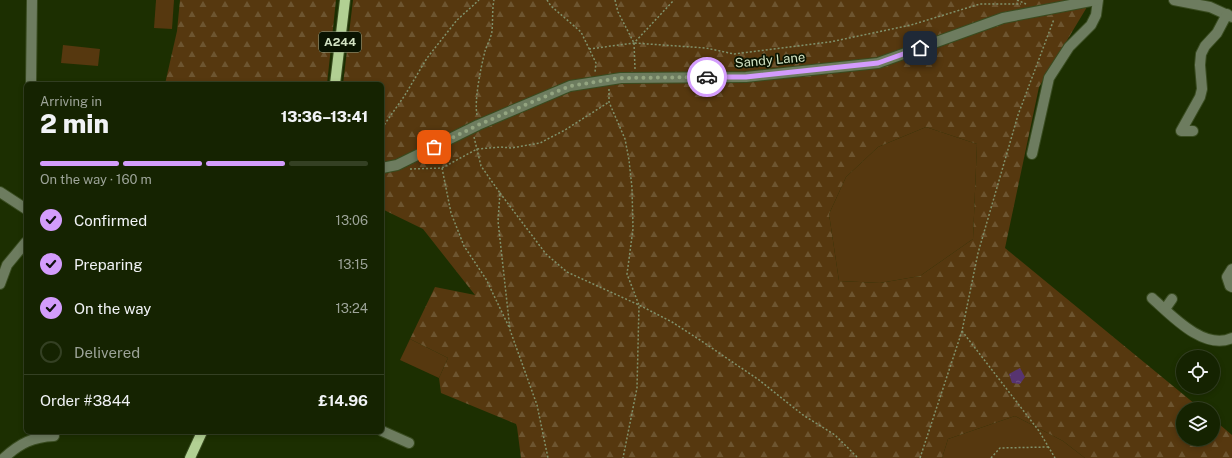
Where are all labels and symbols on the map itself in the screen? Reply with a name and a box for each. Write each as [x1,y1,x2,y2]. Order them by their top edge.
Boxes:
pin [903,31,937,65]
road number: A244 [319,32,361,52]
street label: Sandy Lane [734,49,806,71]
courier [687,57,727,97]
pin [417,130,451,164]

